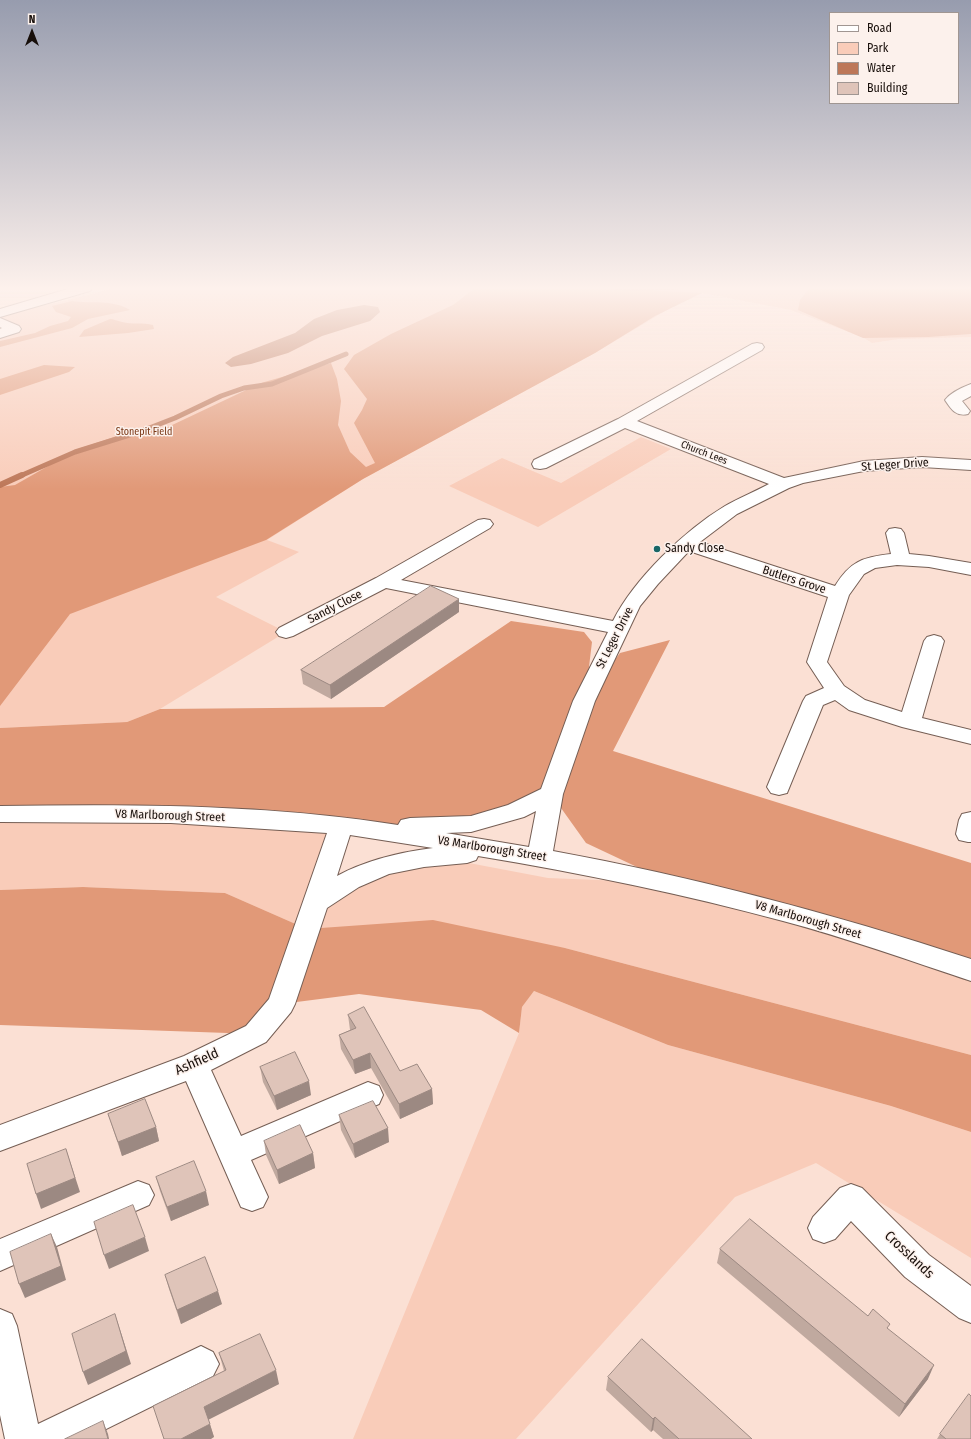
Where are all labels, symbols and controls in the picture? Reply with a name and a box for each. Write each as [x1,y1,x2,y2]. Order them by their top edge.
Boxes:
north arrow [12,12,52,52]
legend [829,12,959,104]
text: N [29,13,35,26]
text: Road [867,21,892,35]
text: Park [867,41,888,55]
text: Water [867,61,895,75]
text: Building [867,81,907,95]
park label: Stonepit Field [116,426,172,438]
street label: Church Lees [679,439,729,467]
street label: St Leger Drive [861,455,929,475]
place label: Sandy Close [665,542,724,556]
marker: Sandy Close [652,544,662,554]
street label: Butlers Grove [760,563,828,597]
street label: Sandy Close [305,587,365,627]
street label: St Leger Drive [593,605,637,671]
street label: V8 Marlborough Street [115,807,225,825]
street label: V8 Marlborough Street [437,833,547,865]
street label: V8 Marlborough Street [753,898,863,942]
street label: Ashfield [173,1045,221,1079]
street label: Crosslands [881,1228,937,1282]

